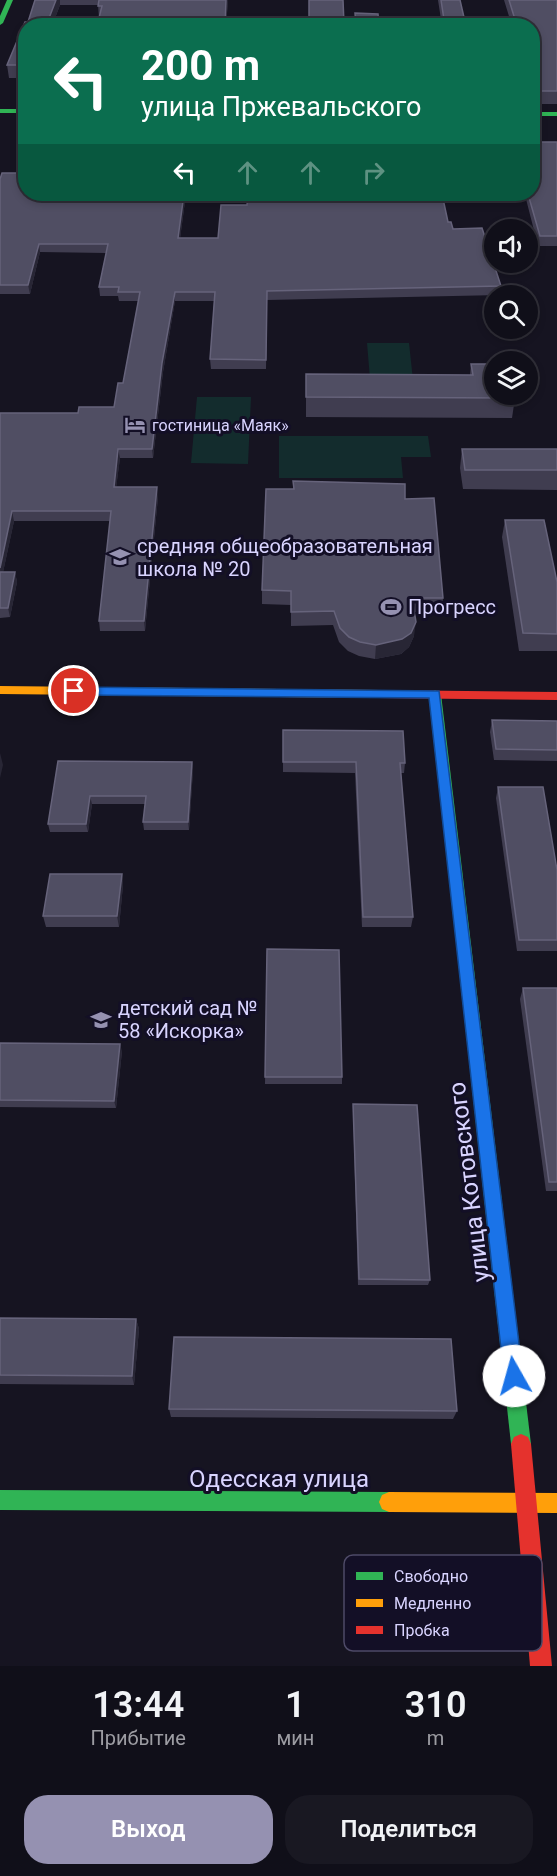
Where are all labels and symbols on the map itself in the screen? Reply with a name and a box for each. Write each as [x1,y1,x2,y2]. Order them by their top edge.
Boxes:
hotel icon: гостиница «Маяк» [123,413,147,437]
place label: гостиница «Маяк» [152,416,289,435]
place label: средняя общеобразовательная школа № 20 [137,534,433,581]
school or university icon: средняя общеобразовательная школа № 20 [108,545,132,569]
sports icon: Прогресс [379,595,403,619]
place label: Прогресс [408,595,496,619]
pin [48,665,99,716]
place label: детский сад № 58 «Искорка» [118,996,258,1043]
school or university icon: детский сад № 58 «Искорка» [89,1008,113,1032]
street label: улица Котовского [443,1080,495,1284]
position arrow [482,1344,546,1408]
street label: Одесская улица [189,1465,369,1493]
legend [344,1555,542,1651]
text: Свободно [394,1567,468,1586]
text: Медленно [394,1594,471,1613]
text: Пробка [394,1621,450,1640]

